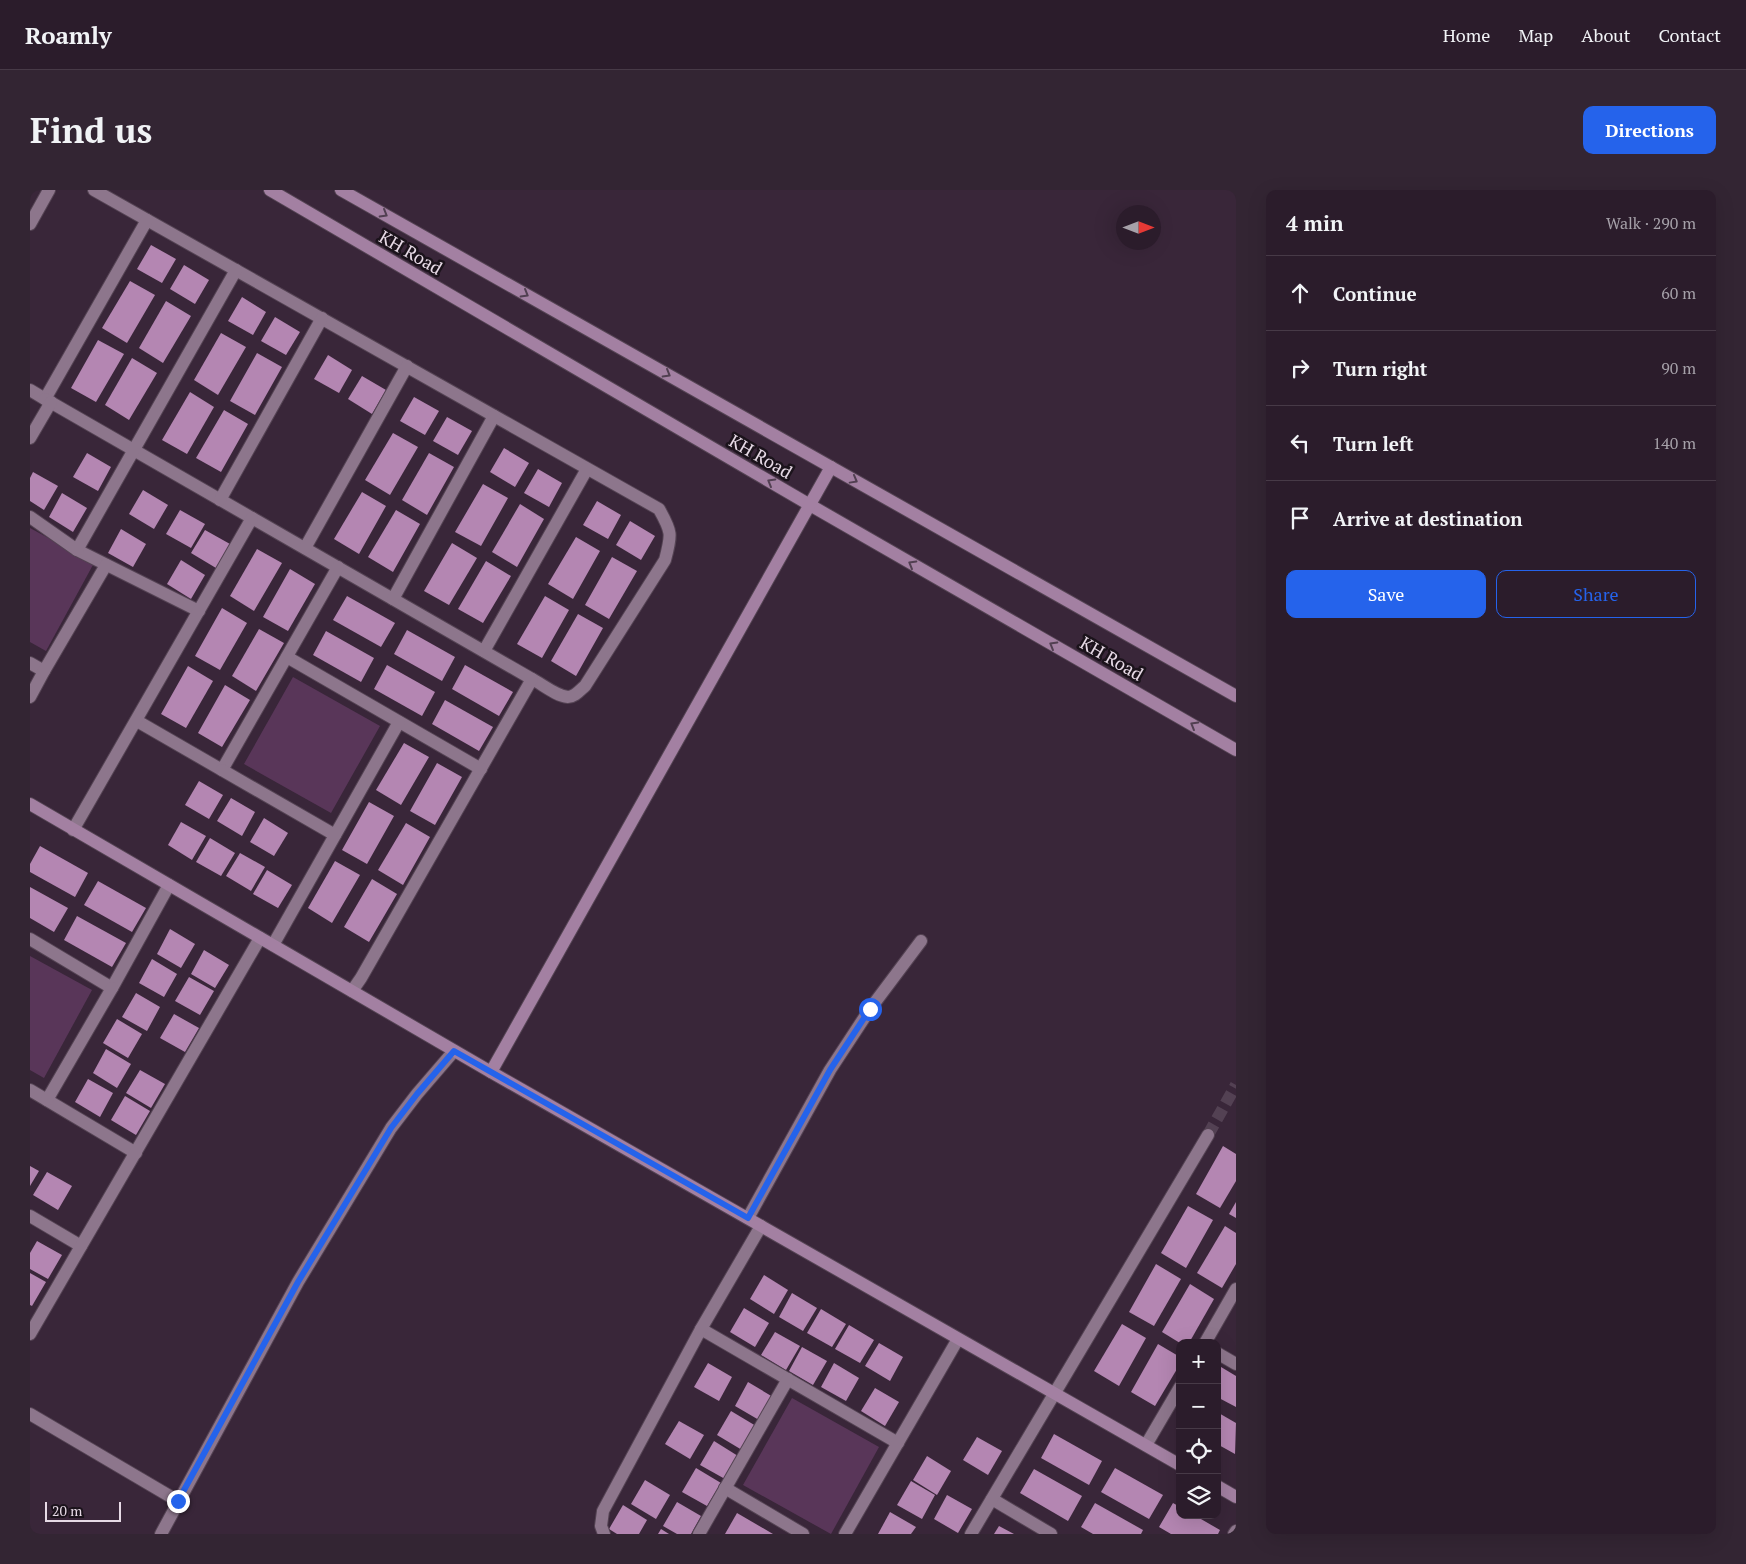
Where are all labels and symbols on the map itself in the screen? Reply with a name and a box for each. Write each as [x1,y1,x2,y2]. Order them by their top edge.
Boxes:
north arrow [1116,205,1161,250]
one-way arrow [378,208,387,218]
street label: KH Road [375,224,447,280]
one-way arrow [520,288,529,298]
one-way arrow [661,368,670,378]
street label: KH Road [725,428,797,484]
one-way arrow [848,474,857,484]
one-way arrow [768,479,777,489]
one-way arrow [908,560,917,570]
street label: KH Road [1076,630,1148,686]
one-way arrow [1049,641,1058,651]
one-way arrow [1190,722,1199,732]
route start [859,998,882,1021]
route end [167,1490,190,1513]
scale bar [45,1499,121,1522]

